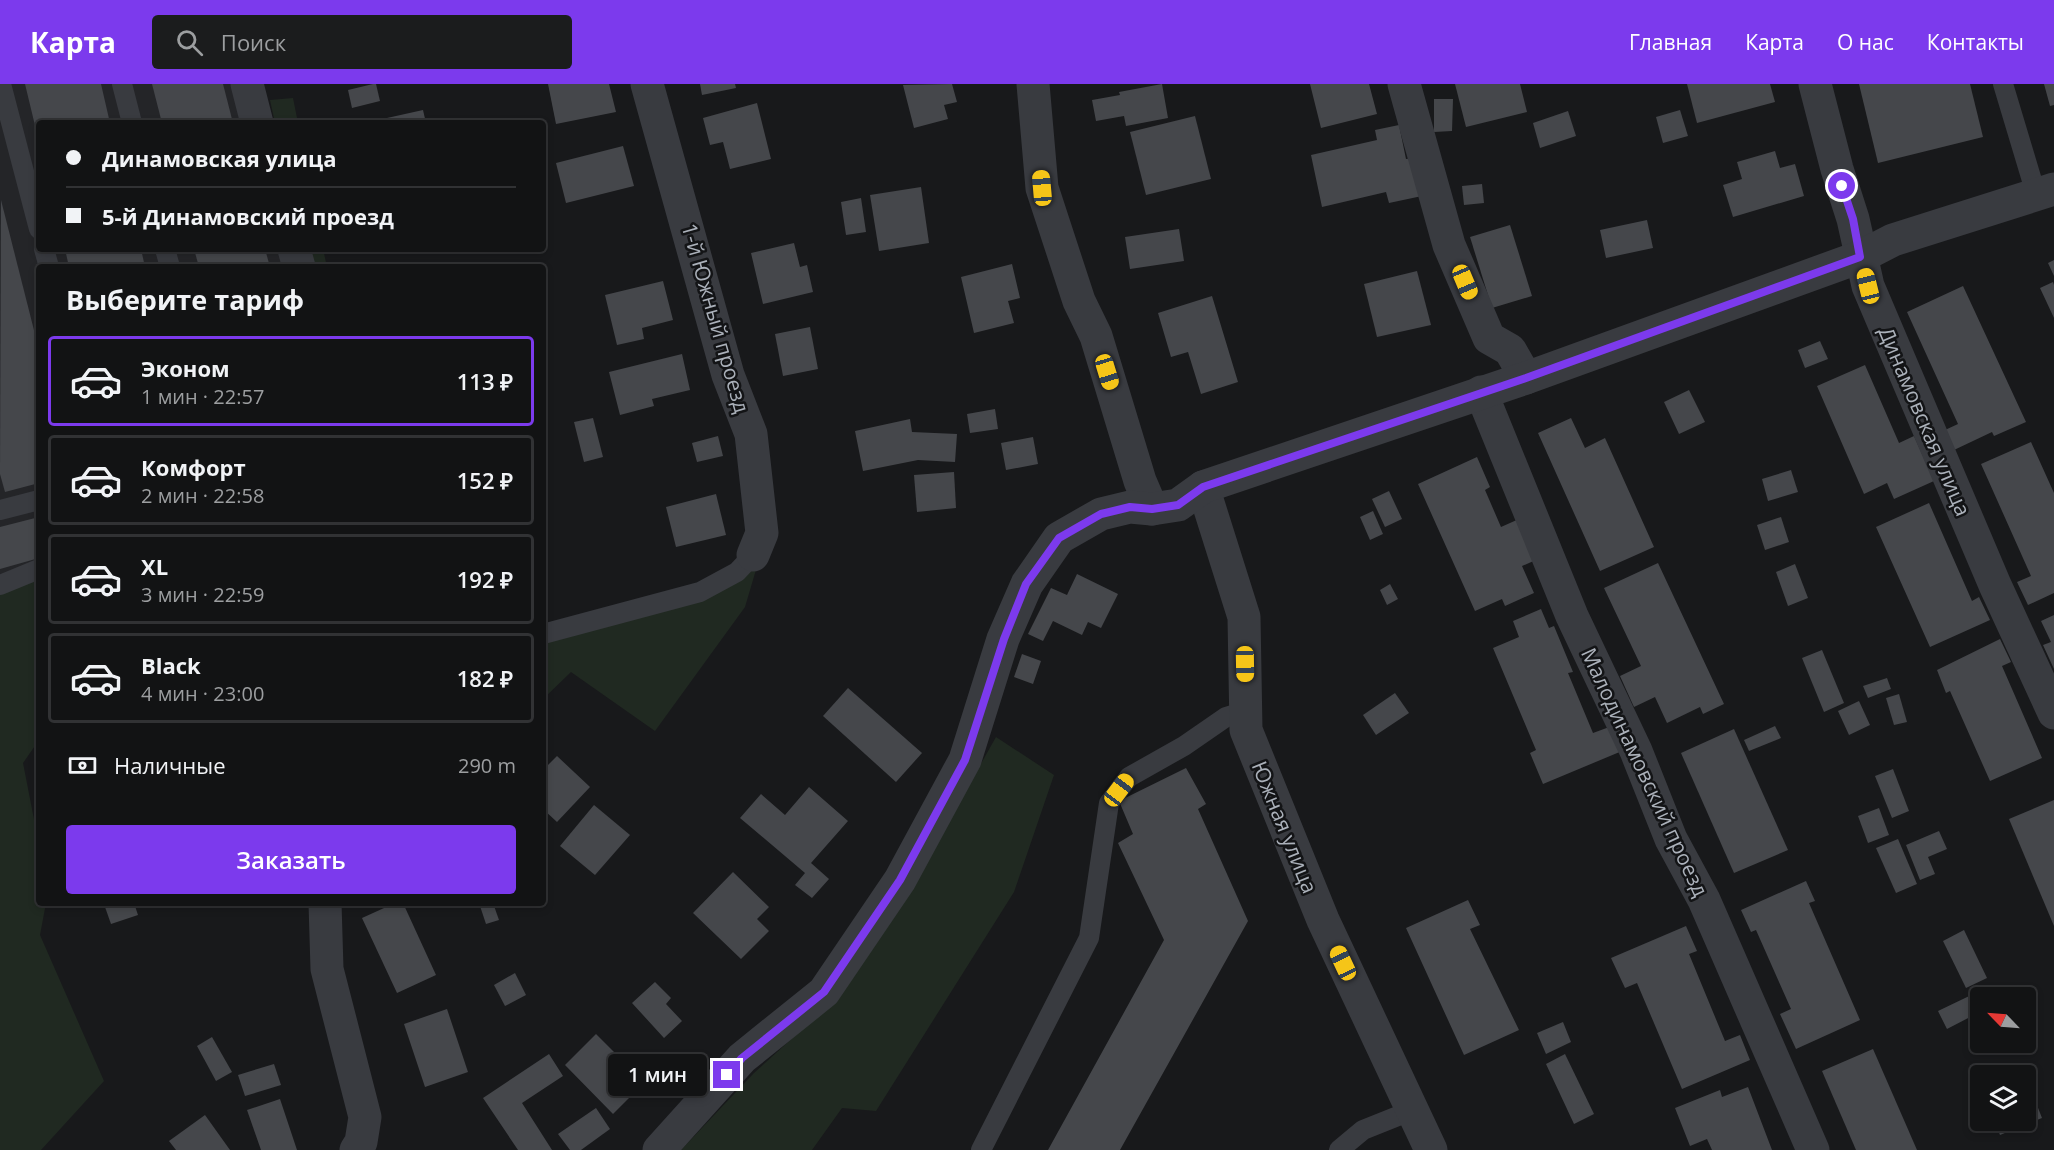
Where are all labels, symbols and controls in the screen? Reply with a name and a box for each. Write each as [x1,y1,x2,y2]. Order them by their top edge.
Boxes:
search box [152,15,572,69]
text: Карта [30,23,116,61]
icon: search [173,26,206,59]
text: Поиск [221,27,286,57]
text: Главная [1629,28,1712,56]
text: Карта [1745,28,1804,56]
text: О нас [1837,28,1894,56]
text: Контакты [1927,28,2024,56]
text: Динамовская улица [102,143,337,173]
car [1031,169,1053,207]
route start [1828,172,1855,199]
text: 5-й Динамовский проезд [102,201,394,231]
street label: 1-й Южный проезд [676,220,756,416]
car [1450,262,1480,302]
car [1855,266,1881,306]
text: Выберите тариф [66,281,304,318]
street label: Динамовская улица [1872,322,1978,520]
car [1093,352,1121,392]
text: Эконом [141,353,230,383]
icon: car [69,354,123,408]
text: 113 ₽ [457,366,513,396]
text: 1 мин · 22:57 [141,383,264,410]
text: Комфорт [141,452,246,482]
icon: car [69,453,123,507]
text: 152 ₽ [457,465,513,495]
text: 2 мин · 22:58 [141,482,264,509]
text: XL [141,551,168,581]
icon: car [69,552,123,606]
text: 192 ₽ [457,564,513,594]
text: 3 мин · 22:59 [141,581,264,608]
street label: Малодинамовский проезд [1575,643,1715,901]
car [1236,646,1254,682]
text: Black [141,650,201,680]
icon: car [69,651,123,705]
text: 182 ₽ [457,663,513,693]
text: 4 мин · 23:00 [141,680,264,707]
icon: cash [66,749,99,782]
text: Наличные [114,750,226,780]
text: 290 m [458,752,516,779]
street label: Южная улица [1246,757,1324,897]
car [1101,770,1137,810]
button: Заказать [66,825,516,894]
car [1327,943,1359,983]
north arrow [1970,987,2036,1053]
map controls [1970,987,2036,1131]
callout: 1 мин [607,1054,706,1096]
text: 1 мин [628,1061,687,1088]
route end [713,1061,740,1088]
button: layers [1970,1065,2036,1131]

